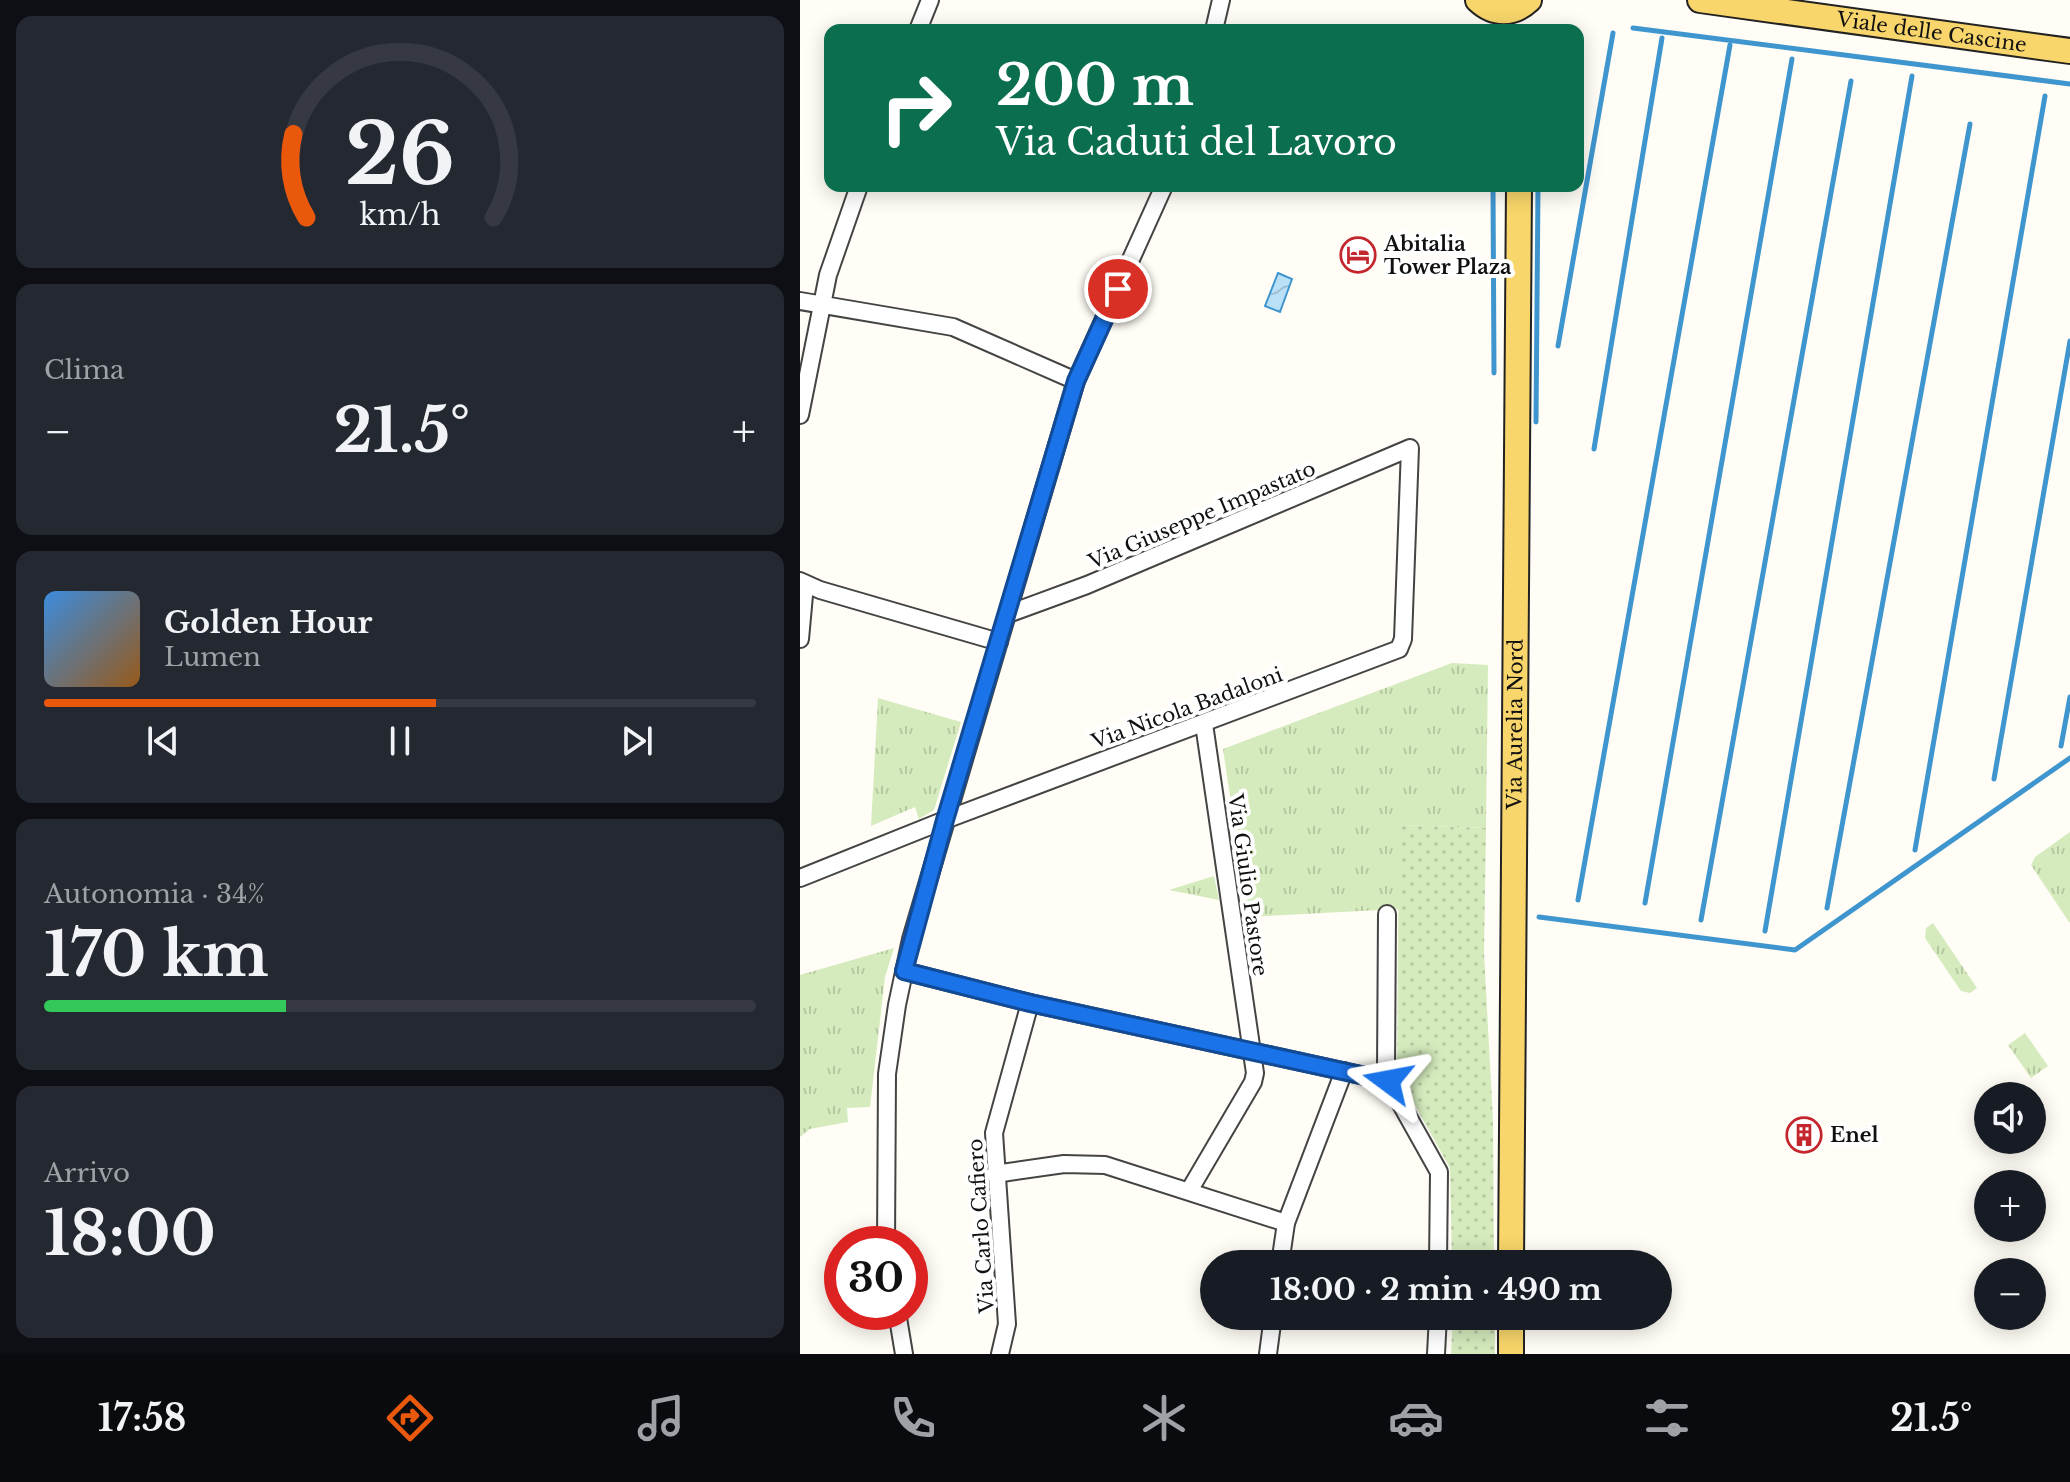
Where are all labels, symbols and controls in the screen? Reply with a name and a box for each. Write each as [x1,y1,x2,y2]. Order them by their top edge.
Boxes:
street label: Viale delle Cascine [1834,7,2028,57]
text: 200 m [996,51,1194,120]
icon: right [864,56,968,160]
text: 26 [345,102,455,205]
text: Via Caduti del Lavoro [996,120,1397,165]
text: km/h [359,197,441,233]
place label: Abitalia Tower Plaza [1383,232,1512,279]
hotel icon: Abitalia Tower Plaza [1339,236,1377,274]
pin [1084,255,1152,323]
icon: arrive [1096,267,1140,311]
text: Clima [44,354,124,386]
text: 21.5° [334,394,470,468]
text: − [44,404,72,459]
text: + [732,404,756,459]
street label: Via Giuseppe Impastato [1084,456,1319,574]
text: Golden Hour [164,604,373,641]
street label: Via Aurelia Nord [1502,638,1528,811]
text: Lumen [164,641,261,673]
street label: Via Nicola Badaloni [1087,662,1286,754]
icon: previous [141,719,185,763]
icon: pause [378,719,422,763]
icon: next [615,719,659,763]
street label: Via Giulio Pastore [1223,791,1273,978]
text: Autonomia · 34% [44,878,265,910]
text: 170 km [44,918,269,992]
position arrow [1346,1039,1430,1123]
map controls [1974,1082,2046,1330]
button: sound [1974,1082,2046,1154]
building icon: Enel [1785,1116,1823,1154]
place label: Enel [1830,1123,1879,1147]
street label: Via Carlo Cafiero [963,1138,999,1315]
text: Arrivo [44,1157,130,1189]
button: + [1974,1170,2046,1242]
text: 18:00 [44,1197,216,1271]
speed limit sign: 30 [824,1226,928,1330]
button: − [1974,1258,2046,1330]
text: 18:00 · 2 min · 490 m [1270,1271,1602,1308]
icon: directions [382,1390,438,1446]
icon: music [633,1390,689,1446]
icon: phone [885,1390,941,1446]
icon: climate [1136,1390,1192,1446]
icon: car [1388,1390,1444,1446]
icon: filters [1639,1390,1695,1446]
text: 17:58 [98,1396,186,1441]
text: 21.5° [1890,1396,1972,1441]

